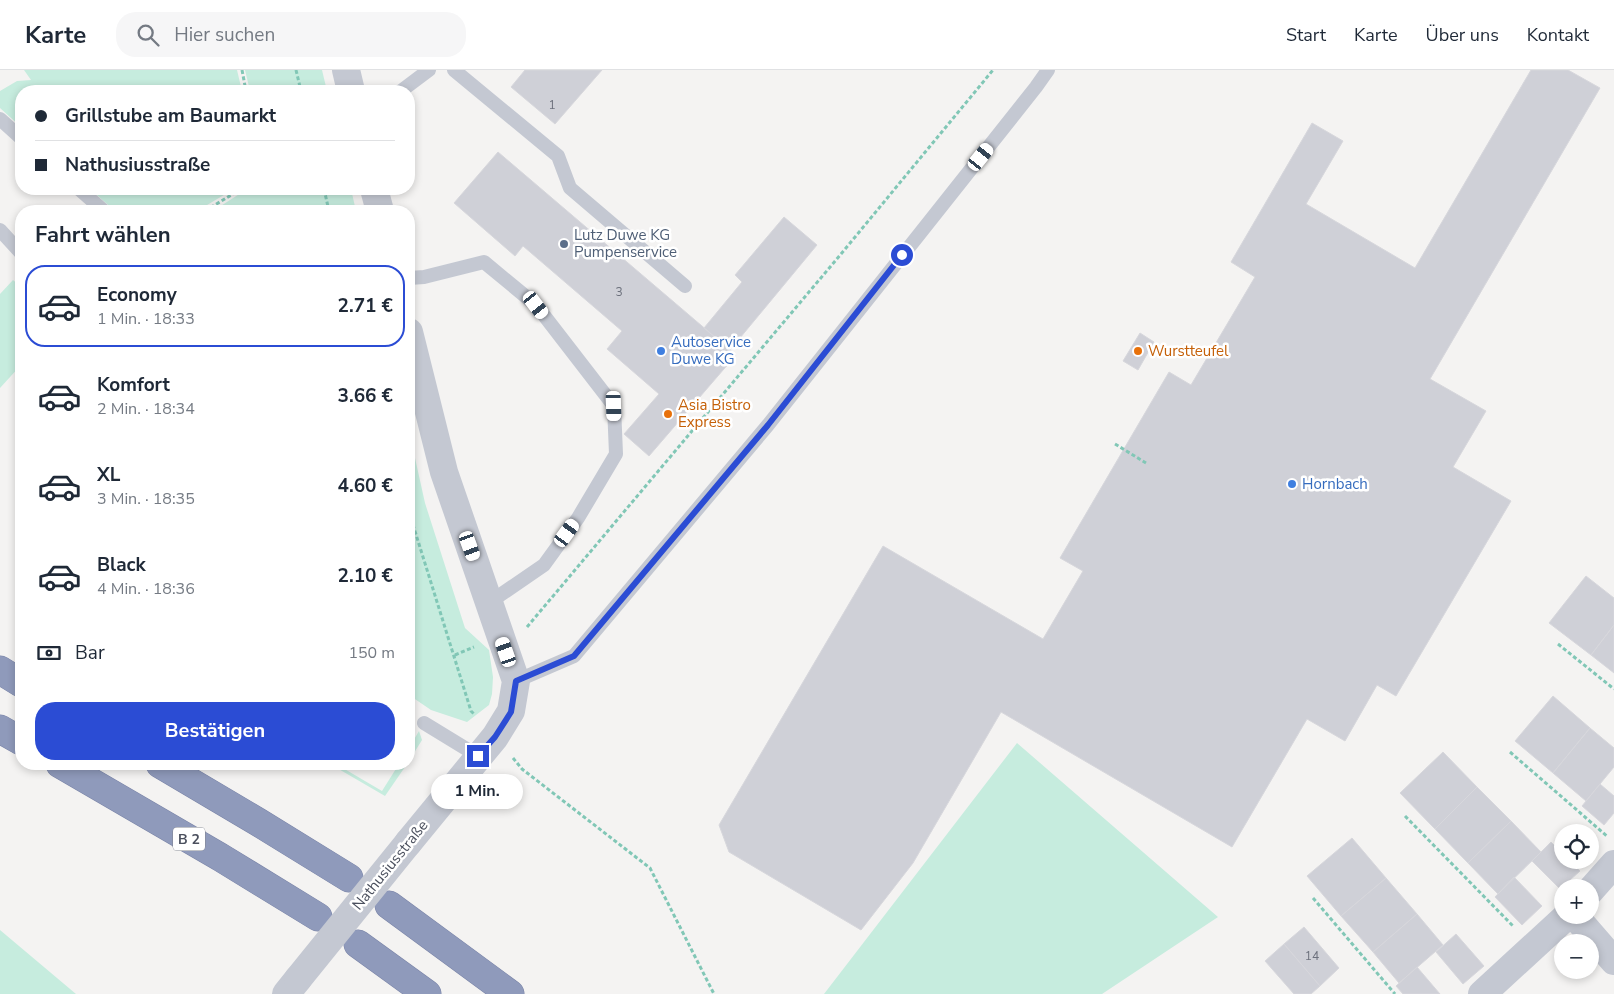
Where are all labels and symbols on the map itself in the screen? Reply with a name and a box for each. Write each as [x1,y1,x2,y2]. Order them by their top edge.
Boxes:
house number: 1 [548,97,556,113]
car [965,141,996,173]
place label: Lutz Duwe KG Pumpenservice [574,225,677,262]
marker: Lutz Duwe KG Pumpenservice [558,238,570,250]
route start [891,244,913,266]
house number: 3 [615,284,623,300]
car [520,289,551,321]
place label: Autoservice Duwe KG [671,332,751,369]
place label: Wurstteufel [1148,341,1229,361]
marker: Autoservice Duwe KG [655,345,667,357]
marker: Wurstteufel [1132,345,1144,357]
car [605,391,622,421]
place label: Asia Bistro Express [678,395,751,432]
marker: Asia Bistro Express [662,408,674,420]
place label: Hornbach [1302,474,1368,494]
marker: Hornbach [1286,478,1298,490]
car [552,516,581,550]
car [457,529,482,563]
car [494,635,517,669]
route end [467,745,489,767]
callout: 1 Min. [432,774,524,808]
street label: Nathusiusstraße [347,816,433,914]
road number: B 2 [173,828,205,851]
house number: 14 [1305,948,1319,964]

